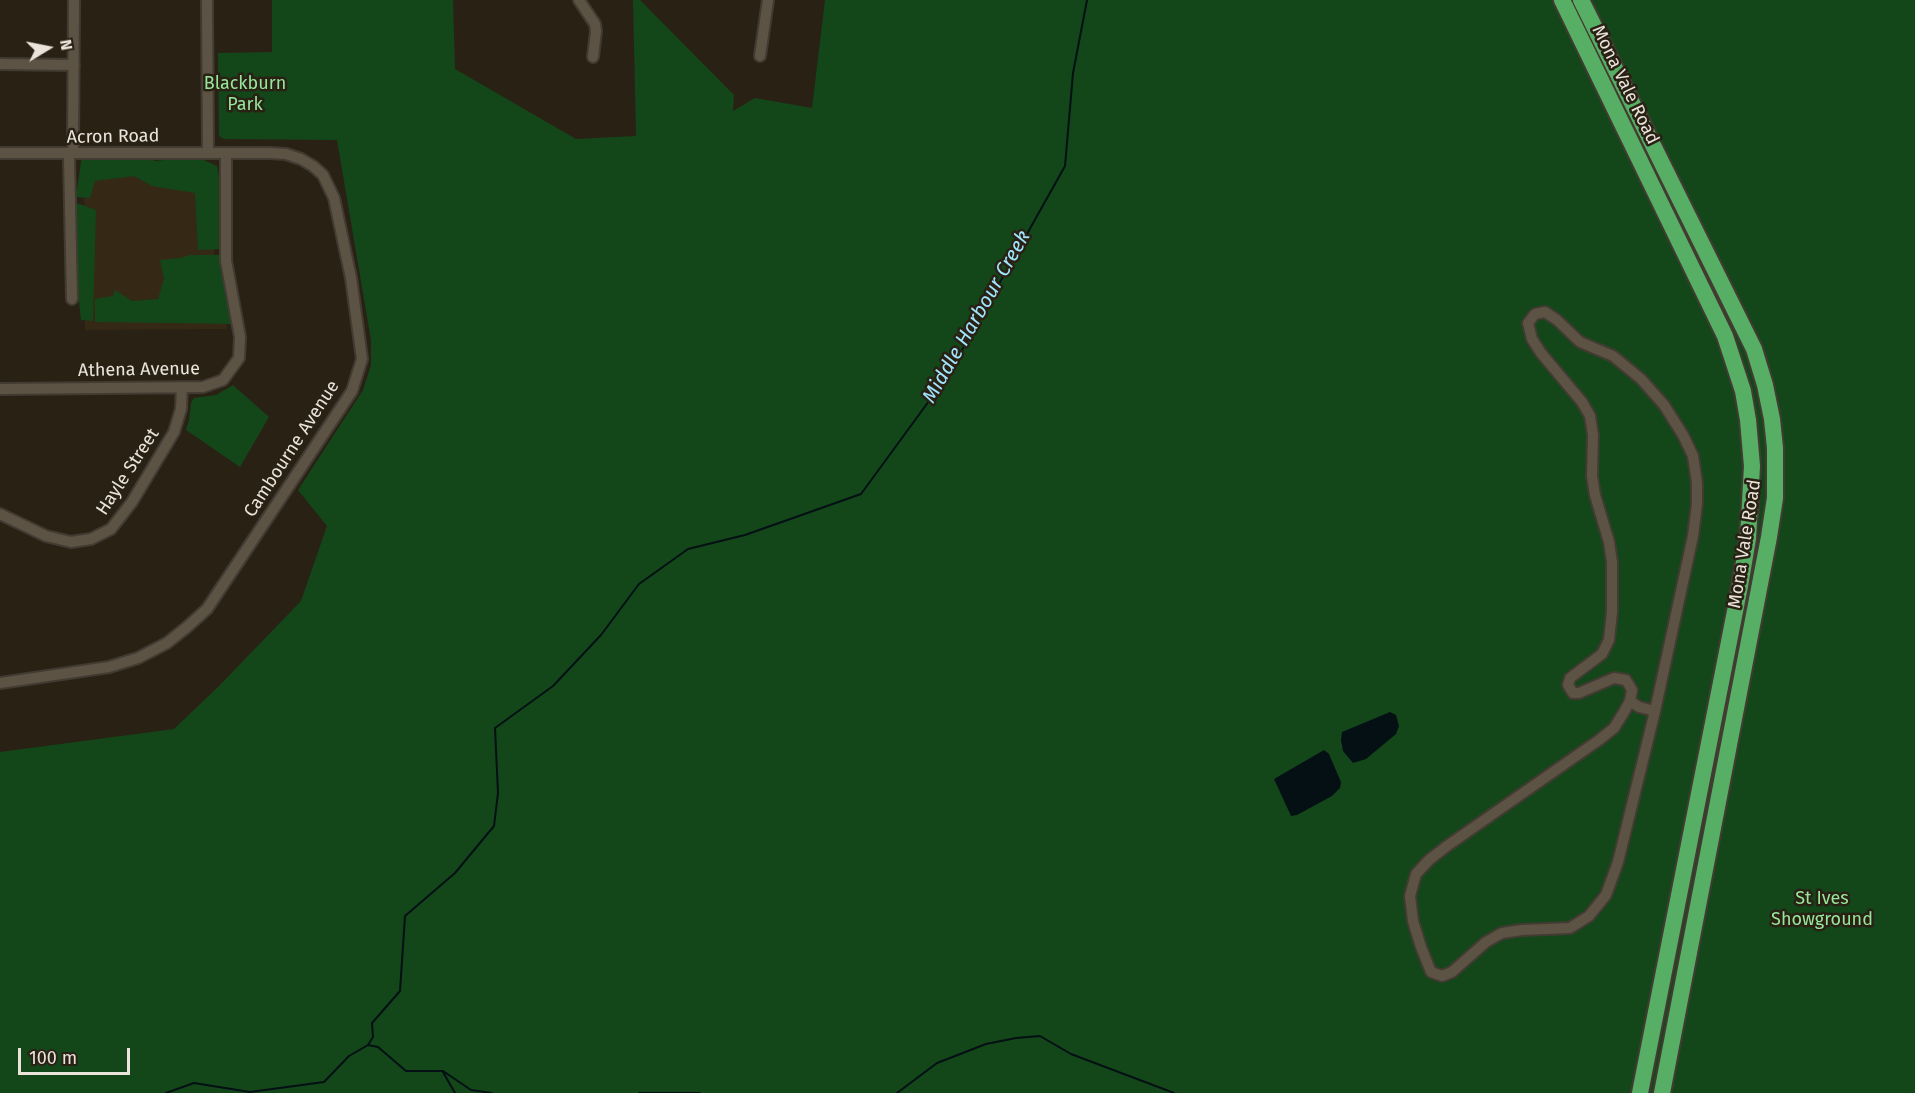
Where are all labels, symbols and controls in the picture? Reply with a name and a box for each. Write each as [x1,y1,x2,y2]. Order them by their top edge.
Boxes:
north arrow [18,18,78,78]
street label: Mona Vale Road [1587,22,1663,148]
text: N [56,38,76,52]
park label: Blackburn Park [204,73,286,116]
street label: Acron Road [66,125,160,149]
water label: Middle Harbour Creek [918,227,1036,407]
street label: Athena Avenue [78,358,200,382]
street label: Cambourne Avenue [240,377,344,521]
street label: Hayle Street [92,425,164,519]
street label: Mona Vale Road [1724,478,1766,610]
park label: St Ives Showground [1771,888,1873,930]
scale bar [21,1036,134,1074]
text: 100 m [29,1047,77,1069]

